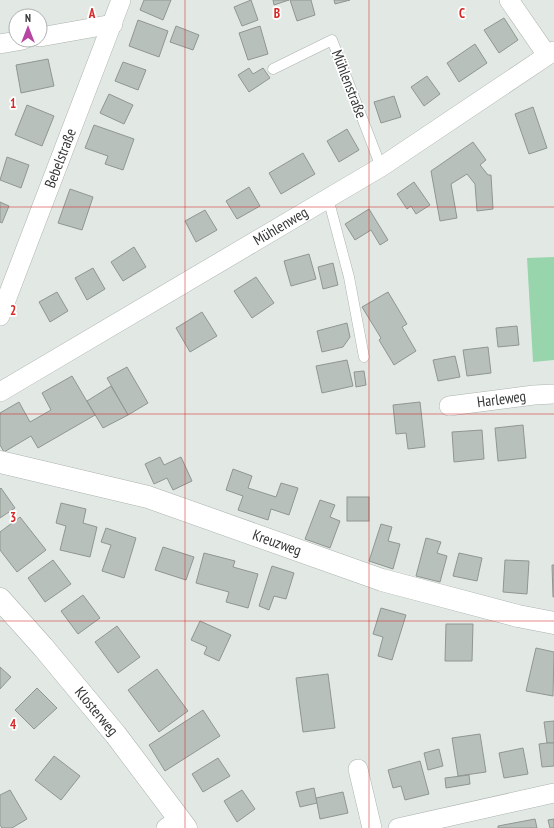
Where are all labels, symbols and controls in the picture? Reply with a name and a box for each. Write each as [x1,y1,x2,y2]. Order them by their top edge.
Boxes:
text: A [88,5,96,22]
text: B [274,5,280,22]
text: C [459,5,465,22]
north arrow [8,8,48,48]
text: N [25,11,31,25]
street label: Mühlenstraße [328,47,371,121]
text: 1 [10,95,16,112]
street label: Bebelstraße [40,125,80,191]
street label: Mühlenweg [250,202,311,249]
text: 2 [10,302,16,319]
street label: Harleweg [476,386,527,411]
text: 3 [10,509,16,526]
street label: Kreuzweg [250,525,304,560]
street label: Klosterweg [71,683,123,739]
text: 4 [10,716,17,733]

